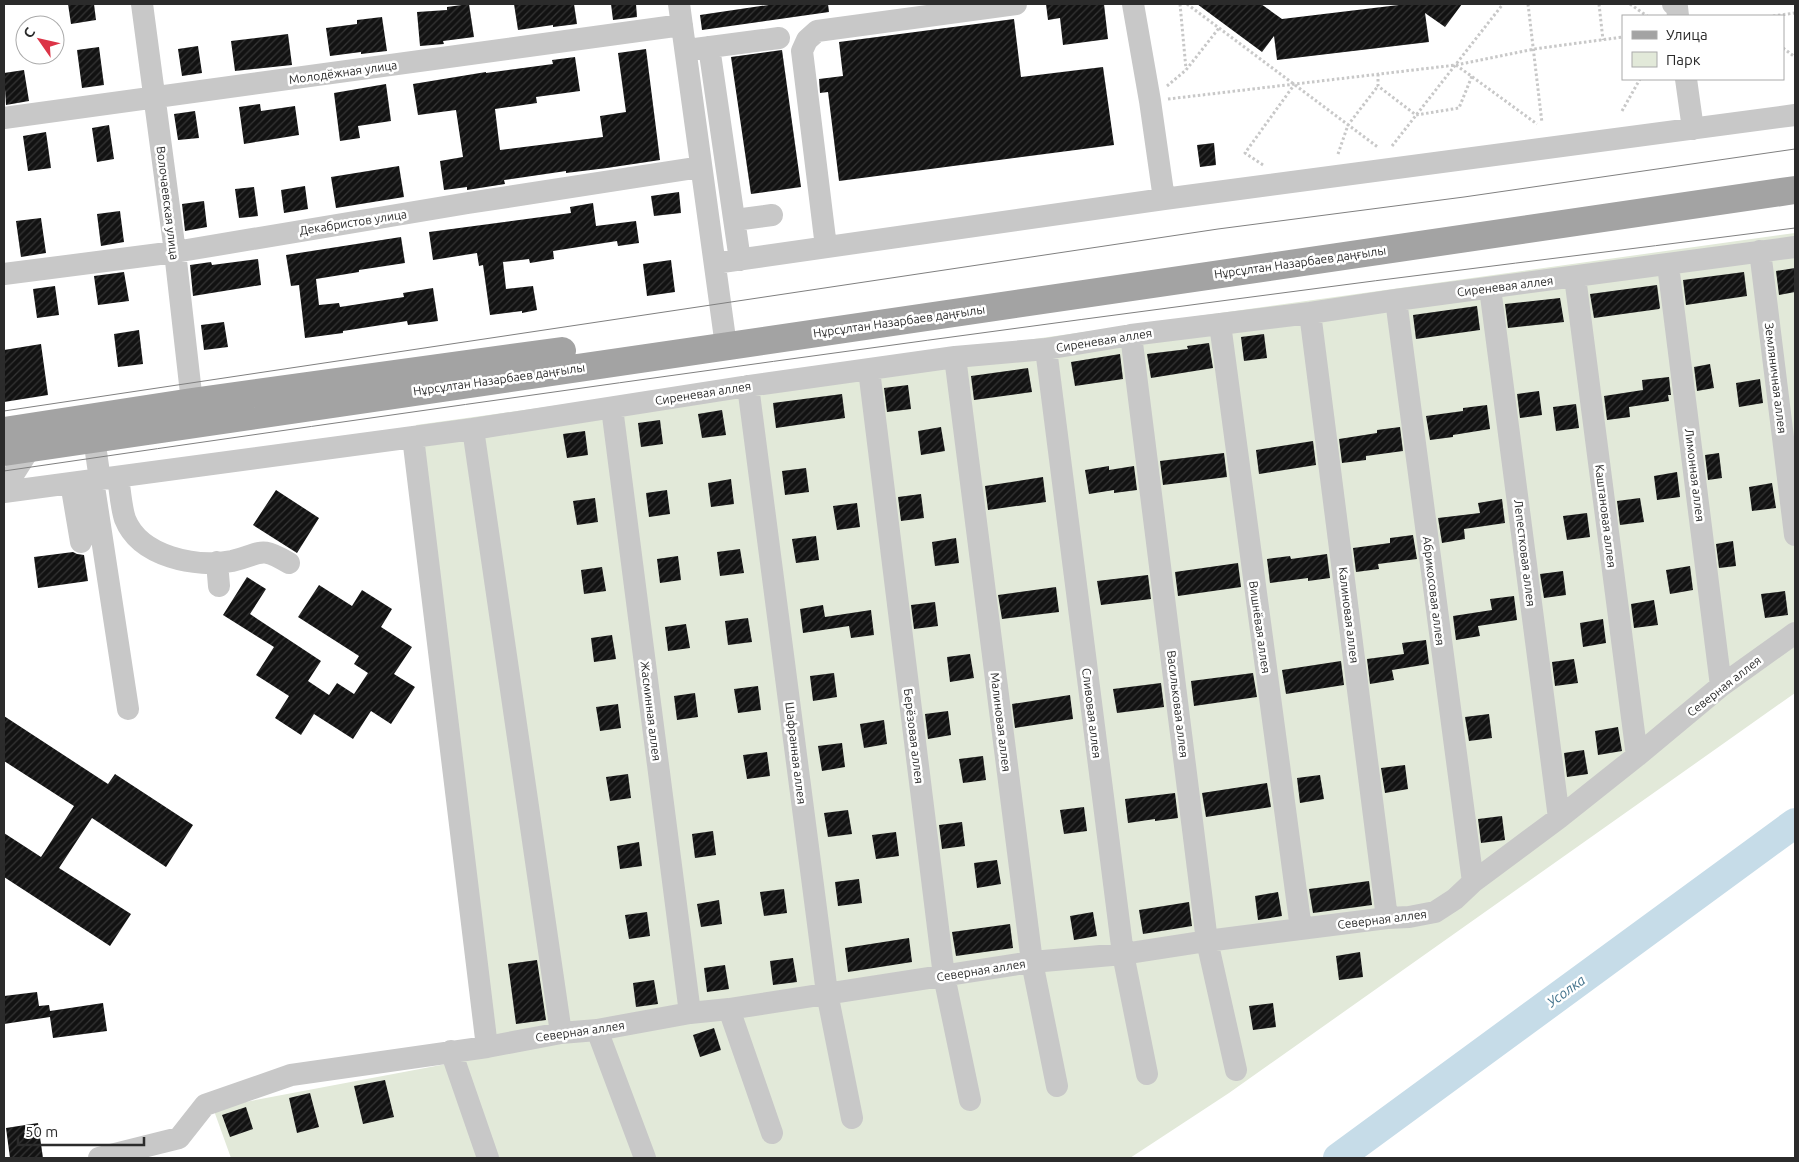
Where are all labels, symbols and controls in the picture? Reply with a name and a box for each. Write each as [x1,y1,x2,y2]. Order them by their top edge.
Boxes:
north arrow [15,15,65,65]
legend [1622,15,1784,80]
text: С [20,25,38,41]
text: Улица [1666,26,1708,43]
text: Парк [1666,51,1701,68]
street label: Молодёжная улица [288,58,398,86]
street label: Волочаевская улица [155,145,181,261]
street label: Декабристов улица [298,207,408,237]
street label: Нұрсұлтан Назарбаев даңғылы [1213,243,1387,281]
street label: Сиреневая аллея [1456,274,1554,298]
street label: Нұрсұлтан Назарбаев даңғылы [812,302,986,340]
street label: Земляничная аллея [1763,322,1789,434]
street label: Сиреневая аллея [1055,326,1153,354]
street label: Нұрсұлтан Назарбаев даңғылы [412,360,586,398]
street label: Сиреневая аллея [654,379,752,407]
street label: Лимонная аллея [1683,428,1707,522]
street label: Каштановая аллея [1593,464,1619,568]
street label: Лепестковая аллея [1512,499,1538,607]
street label: Абрикосовая аллея [1421,536,1447,646]
street label: Калиновая аллея [1337,566,1361,664]
street label: Вишнёвая аллея [1247,580,1273,674]
street label: Васильковая аллея [1165,650,1191,758]
street label: Северная аллея [1685,653,1763,719]
street label: Жасминная аллея [638,660,664,762]
street label: Сливовая аллея [1080,667,1104,759]
street label: Малиновая аллея [988,672,1014,772]
street label: Берёзовая аллея [902,688,926,784]
street label: Шафранная аллея [783,701,809,805]
street label: Северная аллея [1337,907,1427,931]
street label: Северная аллея [936,957,1026,983]
water label: Усолка [1543,972,1589,1011]
street label: Северная аллея [535,1018,625,1044]
scale bar [18,1114,144,1146]
text: 50 m [25,1123,58,1140]

